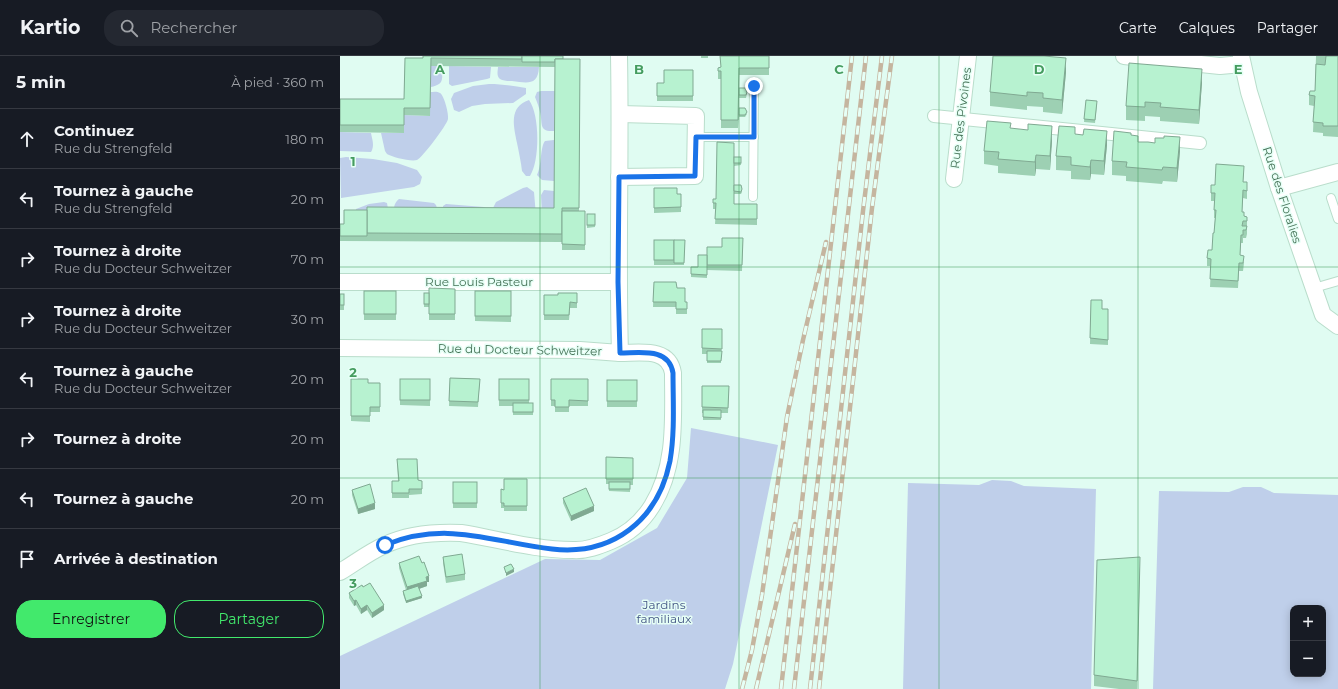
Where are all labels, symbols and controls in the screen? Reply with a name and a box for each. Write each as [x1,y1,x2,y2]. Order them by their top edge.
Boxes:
search box [104,10,384,46]
text: Kartio [20,16,80,39]
icon: search [118,17,140,39]
text: Rechercher [150,18,237,37]
text: Carte [1119,19,1157,37]
text: Calques [1179,19,1235,37]
text: Partager [1257,19,1318,37]
text: A [434,61,446,77]
text: B [634,61,644,77]
text: C [834,61,844,77]
text: D [1034,61,1045,77]
text: E [1234,61,1243,77]
street label: Rue des Pivoines [947,66,974,169]
text: 5 min [16,72,66,92]
text: À pied · 360 m [231,74,324,90]
route end [745,77,763,95]
text: Continuez [54,121,134,140]
icon: ahead [16,128,38,150]
text: 180 m [285,131,324,147]
text: Rue du Strengfeld [54,140,173,156]
street label: Rue des Floralies [1260,145,1305,245]
text: 1 [350,153,356,169]
text: Tournez à gauche [54,181,193,200]
icon: left [16,188,38,210]
text: 20 m [291,191,324,207]
text: Rue du Strengfeld [54,200,173,216]
text: Tournez à droite [54,241,182,260]
icon: right [16,248,38,270]
text: 70 m [291,251,324,267]
text: Rue du Docteur Schweitzer [54,260,232,276]
street label: Rue Louis Pasteur [425,274,533,289]
text: Tournez à droite [54,301,182,320]
icon: right [16,308,38,330]
text: 30 m [291,311,324,327]
text: Rue du Docteur Schweitzer [54,320,232,336]
street label: Rue du Docteur Schweitzer [438,341,603,358]
text: Tournez à gauche [54,361,193,380]
text: 2 [349,364,357,380]
icon: left [16,368,38,390]
text: 20 m [291,371,324,387]
text: Rue du Docteur Schweitzer [54,380,232,396]
icon: right [16,428,38,450]
text: Tournez à droite [54,429,182,448]
text: 20 m [291,431,324,447]
icon: left [16,488,38,510]
text: Tournez à gauche [54,489,193,508]
text: 20 m [291,491,324,507]
route start [376,536,394,554]
icon: arrive [16,548,38,570]
text: Arrivée à destination [54,549,218,568]
text: 3 [348,575,357,591]
park label: Jardins familiaux [637,597,692,626]
button: Enregistrer [16,600,166,638]
button: Partager [174,600,324,638]
map controls [1290,605,1326,677]
button: + [1290,605,1326,641]
button: − [1290,641,1326,677]

